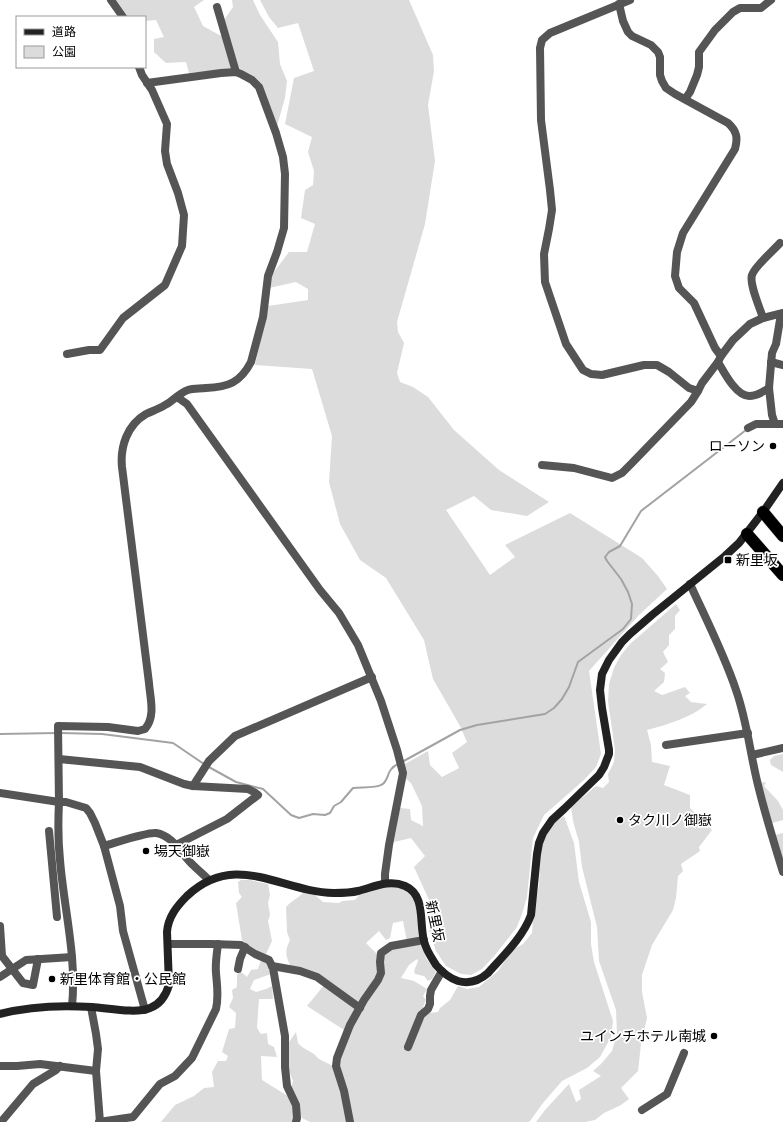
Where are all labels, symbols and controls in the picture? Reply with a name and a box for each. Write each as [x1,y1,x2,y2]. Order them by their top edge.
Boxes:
legend [16,16,146,68]
text: 道路 [52,24,76,39]
text: 公園 [52,44,76,59]
place label: ローソン [709,437,765,455]
marker: ローソン [768,441,778,451]
place label: 新里坂 [736,551,778,569]
marker: 新里坂 [723,555,733,565]
place label: タク川ノ御嶽 [628,811,712,829]
marker: タク川ノ御嶽 [615,815,625,825]
place label: 場天御嶽 [154,842,210,860]
marker: 場天御嶽 [141,846,151,856]
street label: 新里坂 [422,899,448,943]
place label: 新里体育館・公民館 [60,970,186,988]
marker: 新里体育館・公民館 [47,974,57,984]
place label: ユインチホテル南城 [580,1027,706,1045]
marker: ユインチホテル南城 [709,1031,719,1041]

